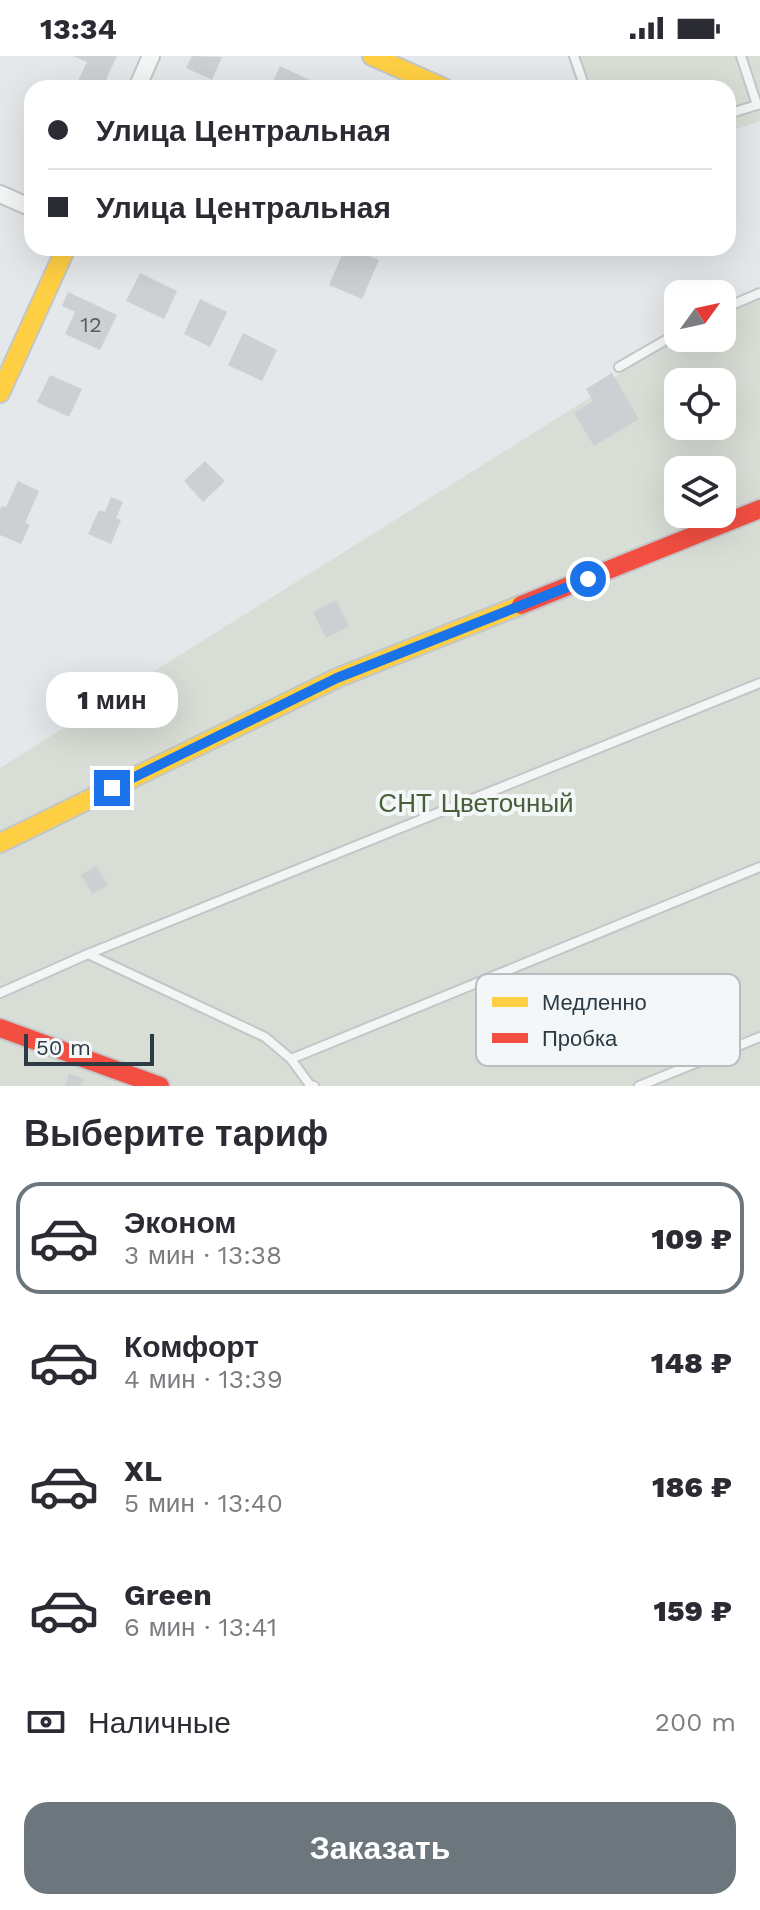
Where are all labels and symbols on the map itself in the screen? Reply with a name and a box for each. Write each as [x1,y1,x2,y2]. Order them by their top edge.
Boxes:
north arrow [664,280,736,352]
house number: 12 [80,312,102,337]
route start [570,561,606,597]
callout: 1 мин [46,672,178,728]
route end [94,770,130,806]
park label: СНТ Цветочный [378,788,574,818]
legend [476,974,740,1066]
text: Медленно [542,990,647,1015]
text: Пробка [542,1026,618,1051]
scale bar [24,1030,154,1066]

